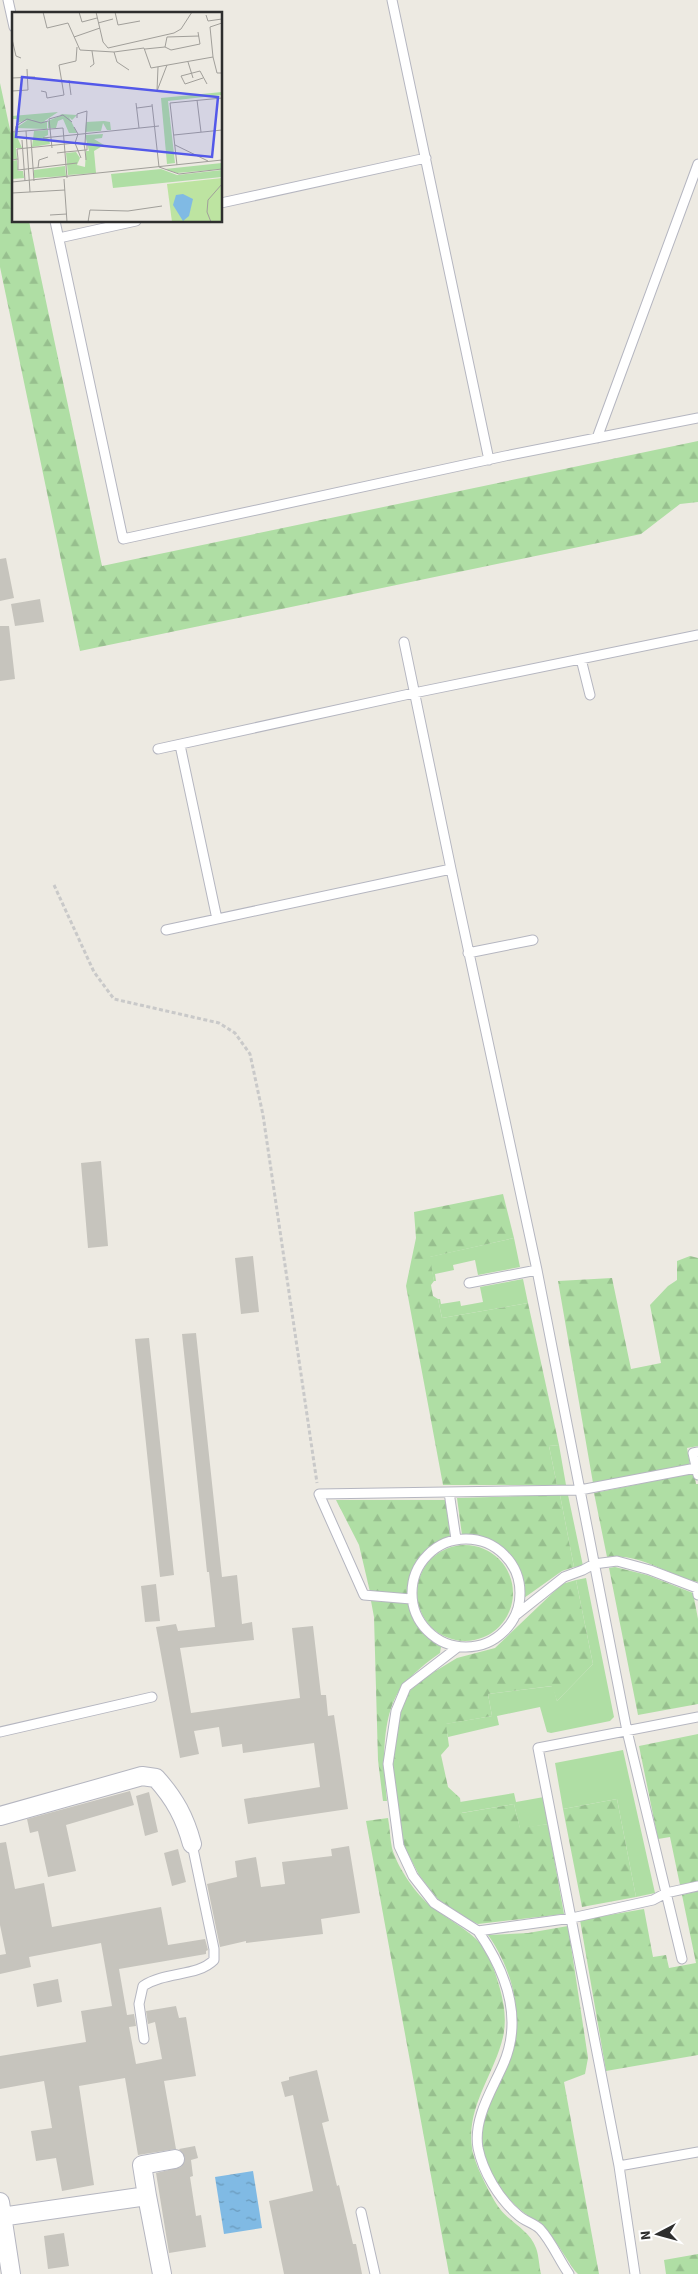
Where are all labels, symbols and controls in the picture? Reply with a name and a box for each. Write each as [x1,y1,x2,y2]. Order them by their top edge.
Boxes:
inset map [12,12,222,222]
north arrow [633,2209,683,2259]
text: N [636,2230,656,2241]

